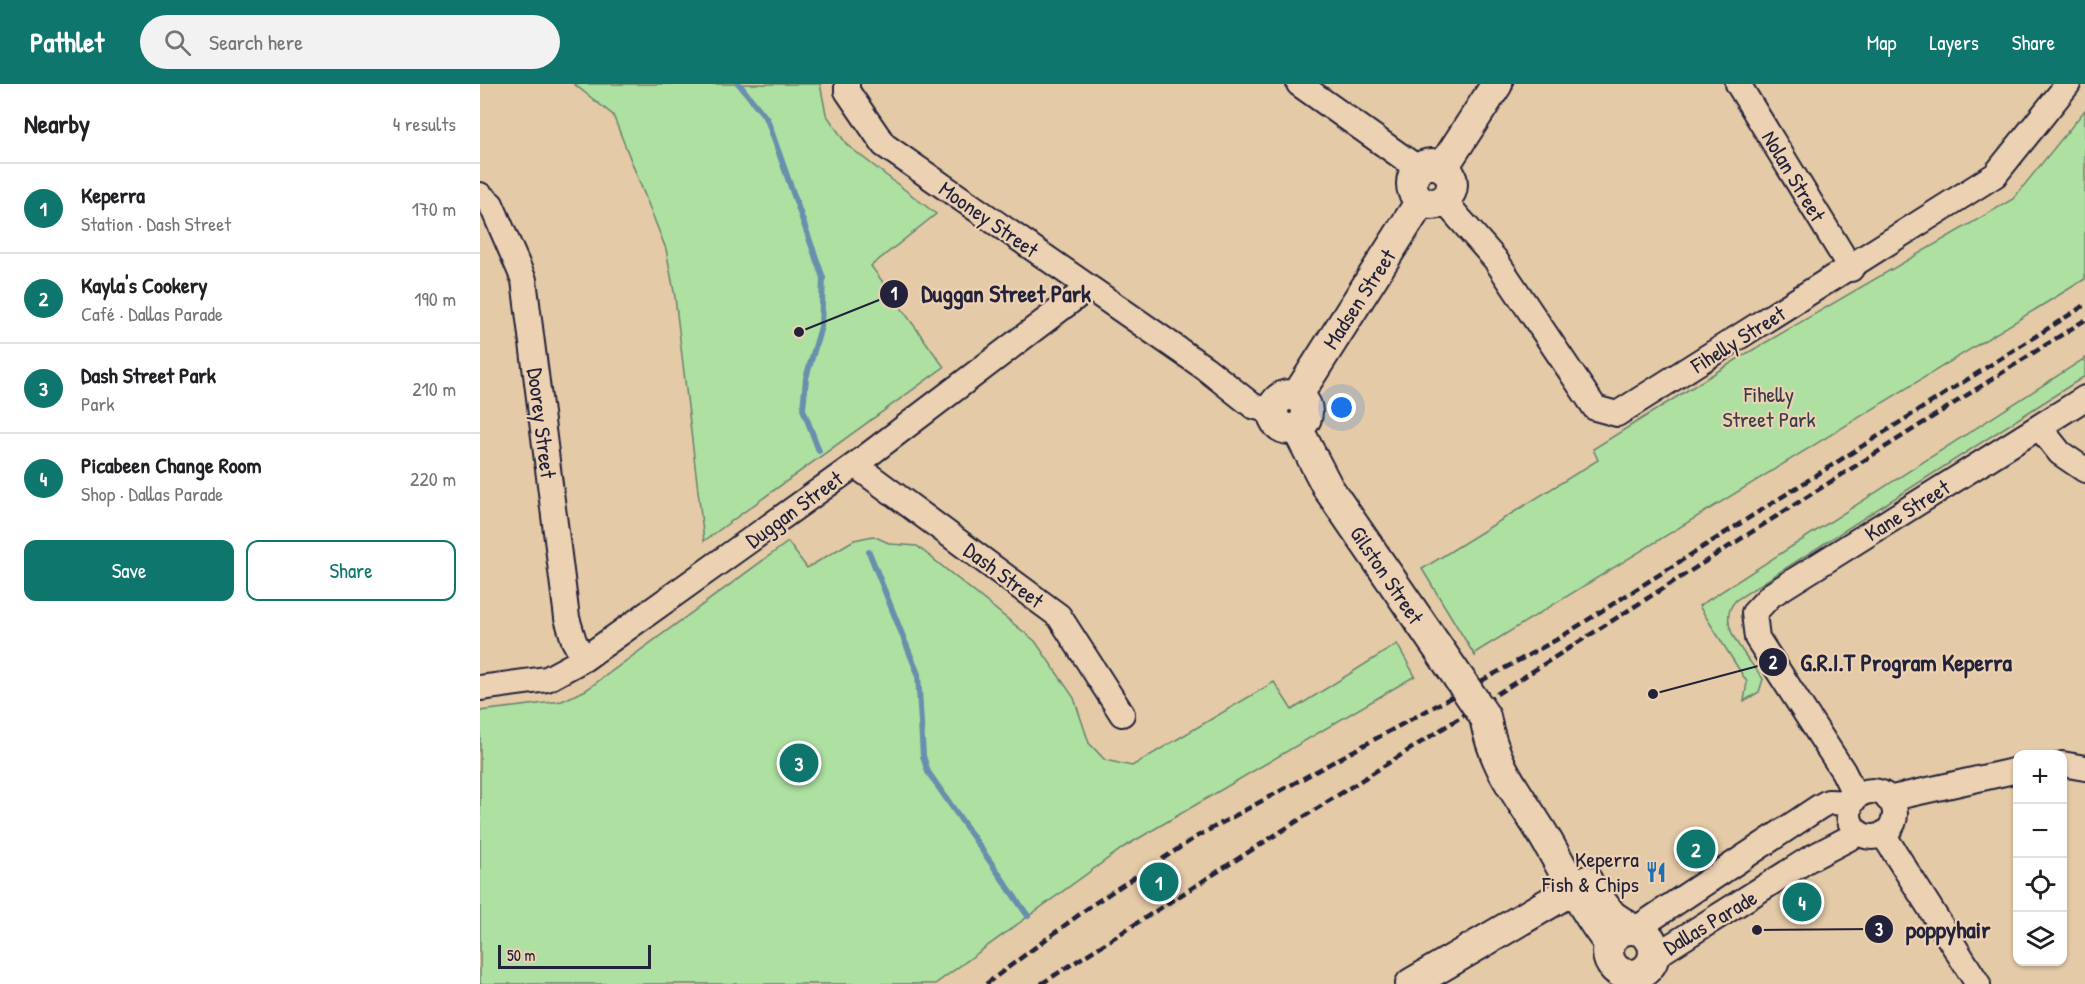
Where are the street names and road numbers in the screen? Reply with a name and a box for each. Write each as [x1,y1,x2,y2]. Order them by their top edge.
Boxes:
street label: Nolan Street [1755,125,1833,227]
street label: Mooney Street [933,174,1045,265]
street label: Madsen Street [1315,243,1403,355]
street label: Fihelly Street [1684,298,1791,380]
street label: Doorey Street [520,366,564,480]
street label: Duggan Street [739,463,849,555]
street label: Kane Street [1859,472,1956,548]
street label: Gilston Street [1343,520,1431,630]
street label: Dash Street [958,535,1051,615]
street label: Dallas Parade [1658,882,1763,962]

